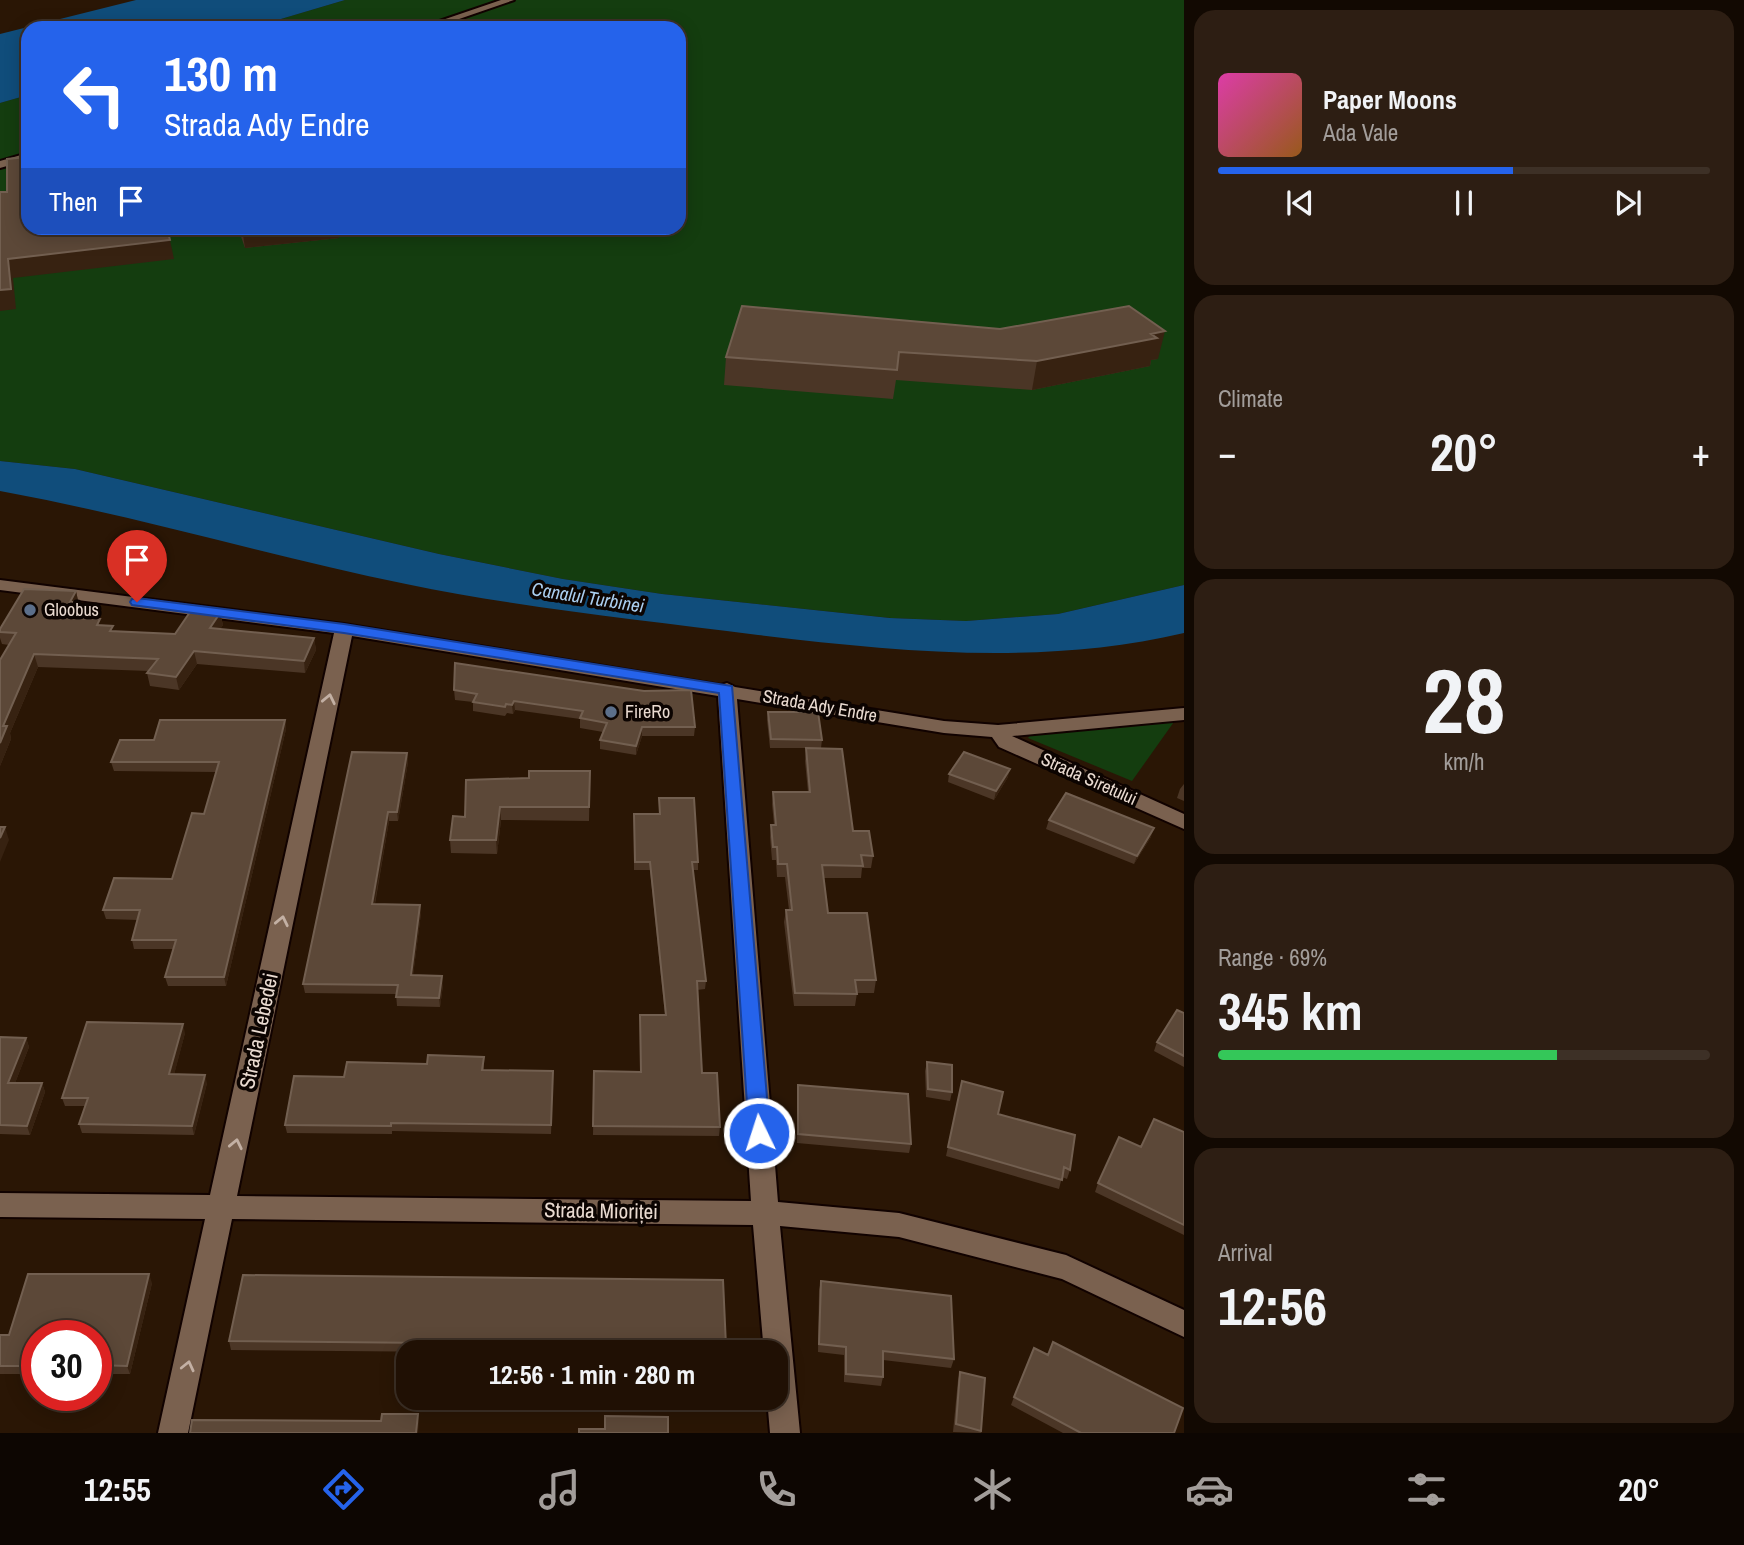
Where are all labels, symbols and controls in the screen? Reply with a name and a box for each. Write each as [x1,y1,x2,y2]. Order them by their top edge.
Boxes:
text: 130 m [164,40,278,106]
icon: left [49,49,140,140]
text: Paper Moons [1323,82,1457,117]
text: Strada Ady Endre [164,103,370,146]
text: Ada Vale [1323,117,1398,148]
icon: arrive [112,182,150,220]
text: Then [49,184,98,219]
icon: previous [1281,184,1319,222]
icon: pause [1445,184,1483,222]
icon: next [1609,184,1647,222]
text: Climate [1218,383,1283,414]
text: 20° [1430,417,1498,487]
text: − [1218,427,1236,478]
text: + [1692,427,1710,478]
pin [107,530,167,602]
icon: arrive [118,541,156,579]
water label: Canalul Turbinei [530,575,647,619]
place label: Gloobus [44,597,99,622]
marker: Gloobus [22,602,38,618]
text: 28 [1423,639,1506,761]
street label: Strada Ady Endre [761,683,879,728]
one-way arrow [320,693,335,705]
place label: FireRo [625,699,670,724]
marker: FireRo [603,704,619,720]
street label: Strada Siretului [1037,746,1141,811]
text: km/h [1444,746,1484,777]
one-way arrow [274,915,289,927]
text: Range · 69% [1218,942,1327,973]
street label: Strada Lebedei [232,970,285,1092]
text: 345 km [1218,976,1363,1046]
position arrow [722,1096,796,1170]
one-way arrow [227,1138,242,1150]
street label: Strada Mioriței [544,1195,658,1226]
text: Arrival [1218,1237,1273,1268]
text: 12:56 [1218,1271,1327,1341]
speed limit sign: 30 [21,1320,112,1411]
text: 12:56 · 1 min · 280 m [489,1357,695,1392]
one-way arrow [180,1360,194,1372]
icon: directions [319,1465,368,1514]
icon: music [535,1465,584,1514]
icon: phone [752,1465,801,1514]
icon: climate [968,1465,1017,1514]
icon: car [1185,1465,1234,1514]
icon: filters [1402,1465,1451,1514]
text: 12:55 [84,1468,151,1511]
text: 20° [1618,1468,1660,1511]

